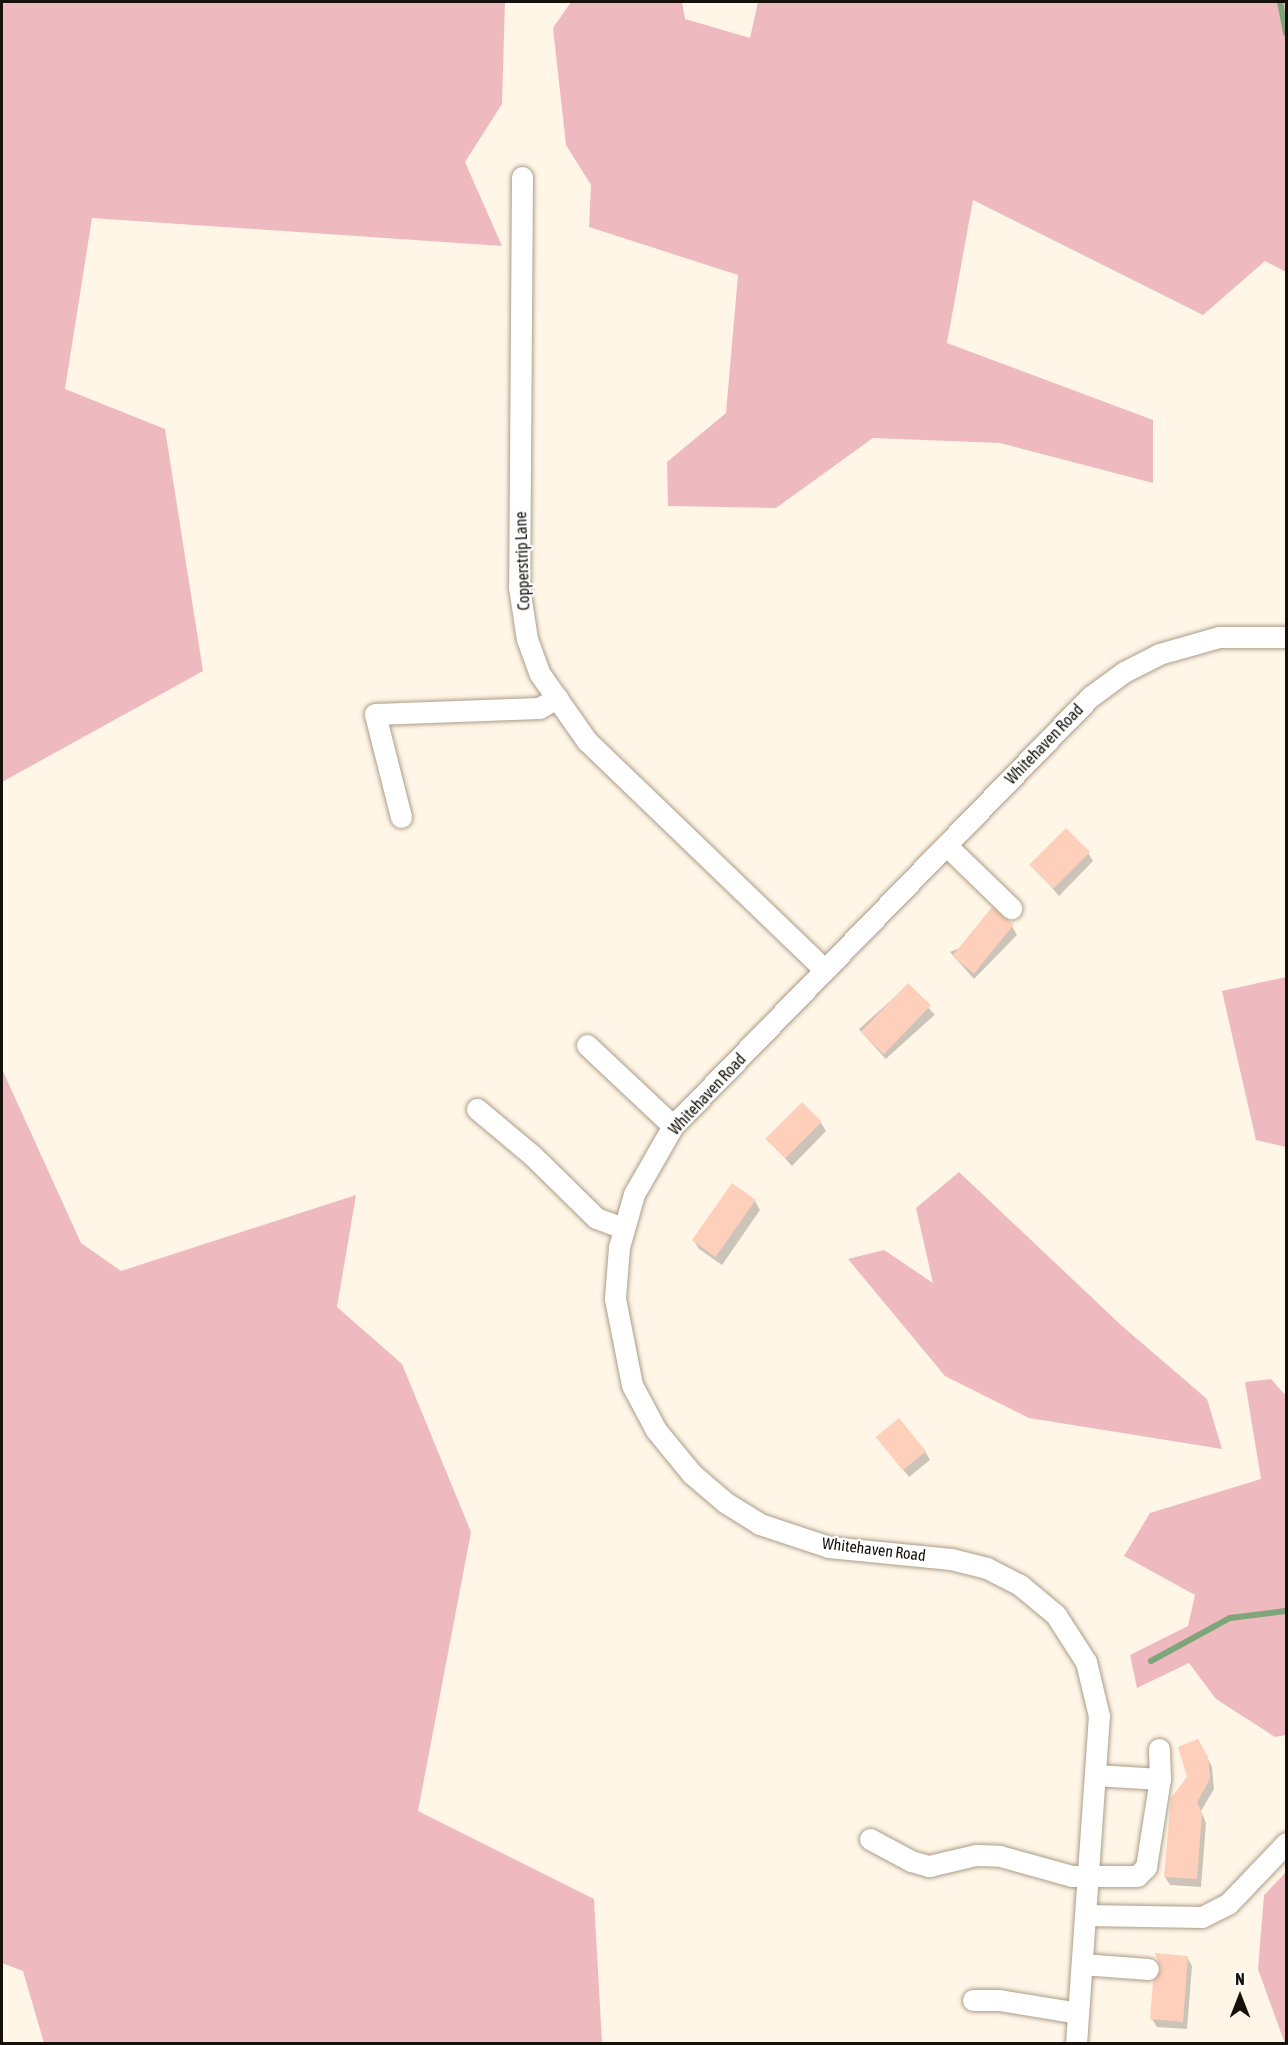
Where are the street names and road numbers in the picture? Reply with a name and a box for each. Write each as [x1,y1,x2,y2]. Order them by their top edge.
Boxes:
street label: Copperstrip Lane [511,511,533,611]
street label: Whitehaven Road [1001,700,1087,788]
street label: Whitehaven Road [664,1049,750,1139]
street label: Whitehaven Road [821,1533,927,1565]

